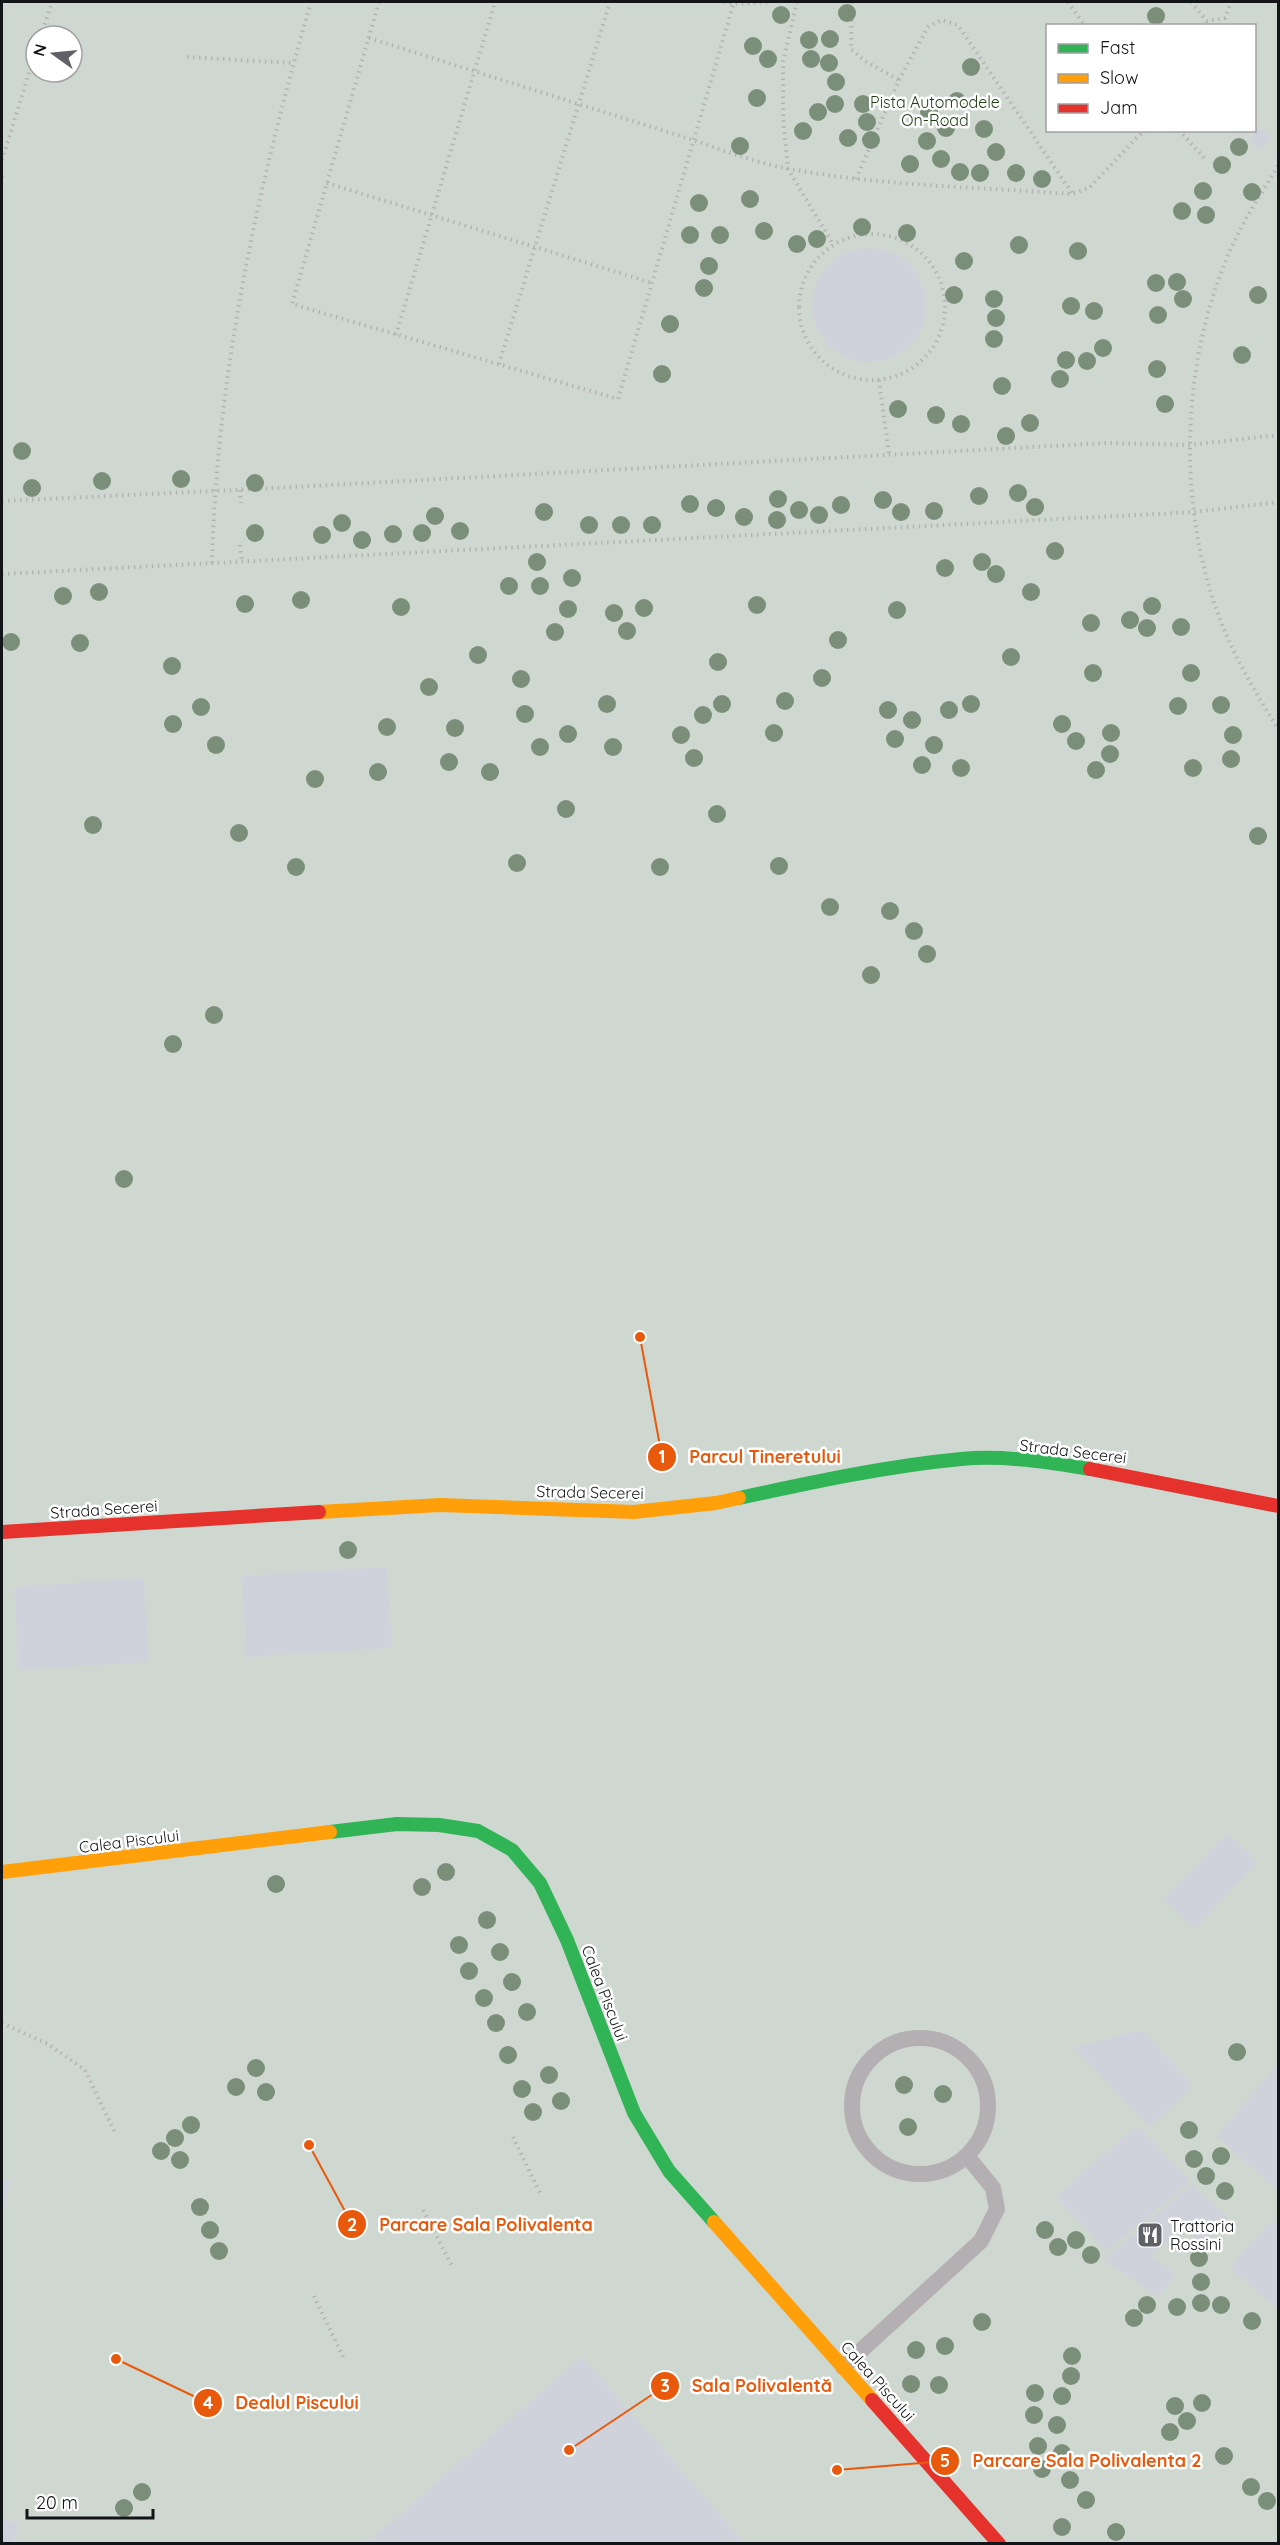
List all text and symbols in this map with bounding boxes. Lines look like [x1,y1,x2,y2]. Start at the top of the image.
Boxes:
north arrow [24,24,84,84]
legend [1046,24,1256,132]
text: Fast [1100,36,1135,59]
text: N [28,42,51,58]
text: Slow [1100,66,1138,89]
park label: Pista Automodele On-Road [870,92,1000,130]
text: Jam [1100,96,1138,119]
street label: Strada Secerei [1018,1435,1128,1467]
callout: Parcul Tineretului [647,1439,853,1475]
text: 1 [658,1445,666,1468]
text: Parcul Tineretului [689,1445,841,1468]
street label: Strada Secerei [536,1481,644,1503]
street label: Strada Secerei [50,1495,158,1523]
street label: Calea Piscului [78,1825,180,1857]
street label: Calea Piscului [578,1942,632,2044]
callout: Parcare Sala Polivalenta [337,2206,604,2242]
text: 2 [347,2213,357,2236]
text: Parcare Sala Polivalenta [379,2213,593,2236]
place label: Trattoria Rossini [1170,2216,1234,2254]
restaurant icon: Trattoria Rossini [1135,2220,1165,2250]
street label: Calea Piscului [837,2337,919,2425]
callout: Sala Polivalentă [650,2368,844,2404]
text: 3 [660,2374,670,2397]
text: Sala Polivalentă [692,2374,832,2397]
callout: Dealul Piscului [193,2385,370,2421]
text: 4 [203,2391,214,2414]
text: Dealul Piscului [235,2391,359,2414]
callout: Parcare Sala Polivalenta 2 [930,2443,1213,2479]
text: 5 [940,2449,950,2472]
text: Parcare Sala Polivalenta 2 [973,2449,1201,2472]
scale bar [27,2482,153,2520]
text: 20 m [36,2491,78,2514]

